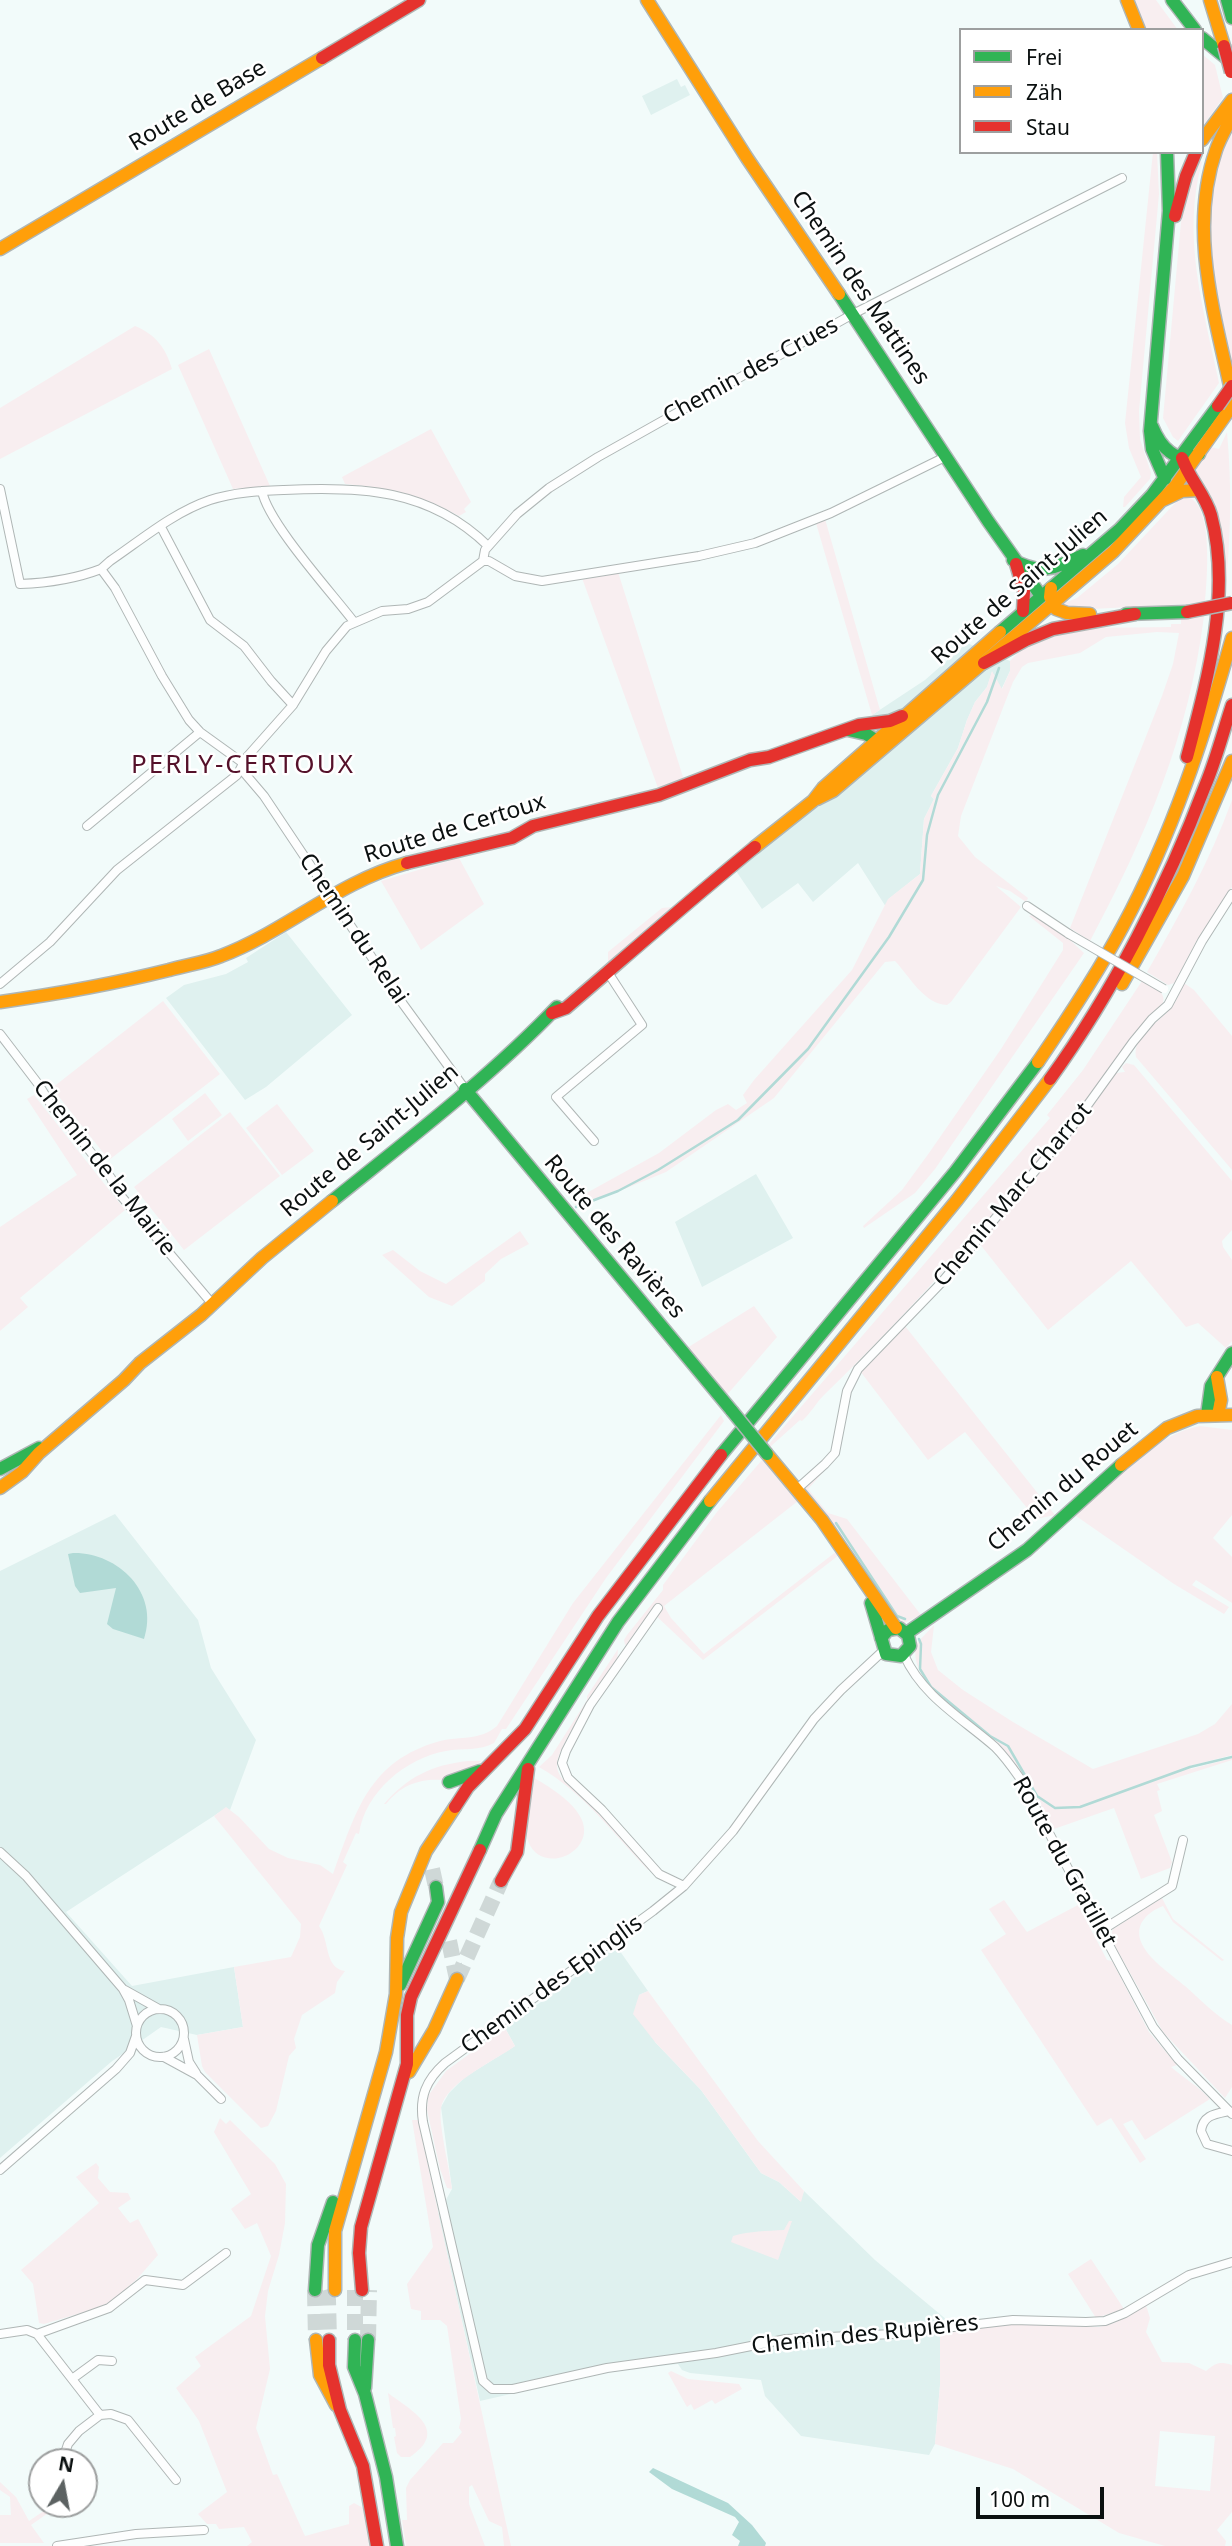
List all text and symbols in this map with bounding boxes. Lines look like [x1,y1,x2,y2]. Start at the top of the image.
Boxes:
legend [959,28,1204,154]
text: Frei [1026,43,1062,71]
street label: Route de Base [125,54,271,158]
text: Zäh [1026,78,1063,106]
text: Stau [1026,113,1070,141]
street label: Chemin des Mattines [785,186,935,390]
street label: Chemin des Crues [659,311,843,431]
street label: Route de Saint-Julien [927,503,1113,671]
district label: PERLY-CERTOUX [133,750,353,782]
street label: Route de Certoux [361,788,549,870]
street label: Chemin du Relai [292,848,414,1010]
street label: Route de Saint-Julien [275,1059,465,1223]
street label: Chemin de la Mairie [27,1075,181,1261]
street label: Chemin Marc Charrot [928,1097,1098,1293]
street label: Route des Ravières [538,1150,690,1324]
street label: Chemin du Rouet [982,1416,1144,1558]
street label: Route du Gratillet [1006,1772,1122,1952]
street label: Chemin des Epinglis [456,1910,648,2060]
street label: Chemin des Rupières [750,2309,980,2361]
north arrow [28,2448,98,2518]
text: N [56,2450,76,2478]
scale bar [980,2472,1108,2516]
text: 100 m [989,2485,1050,2513]

